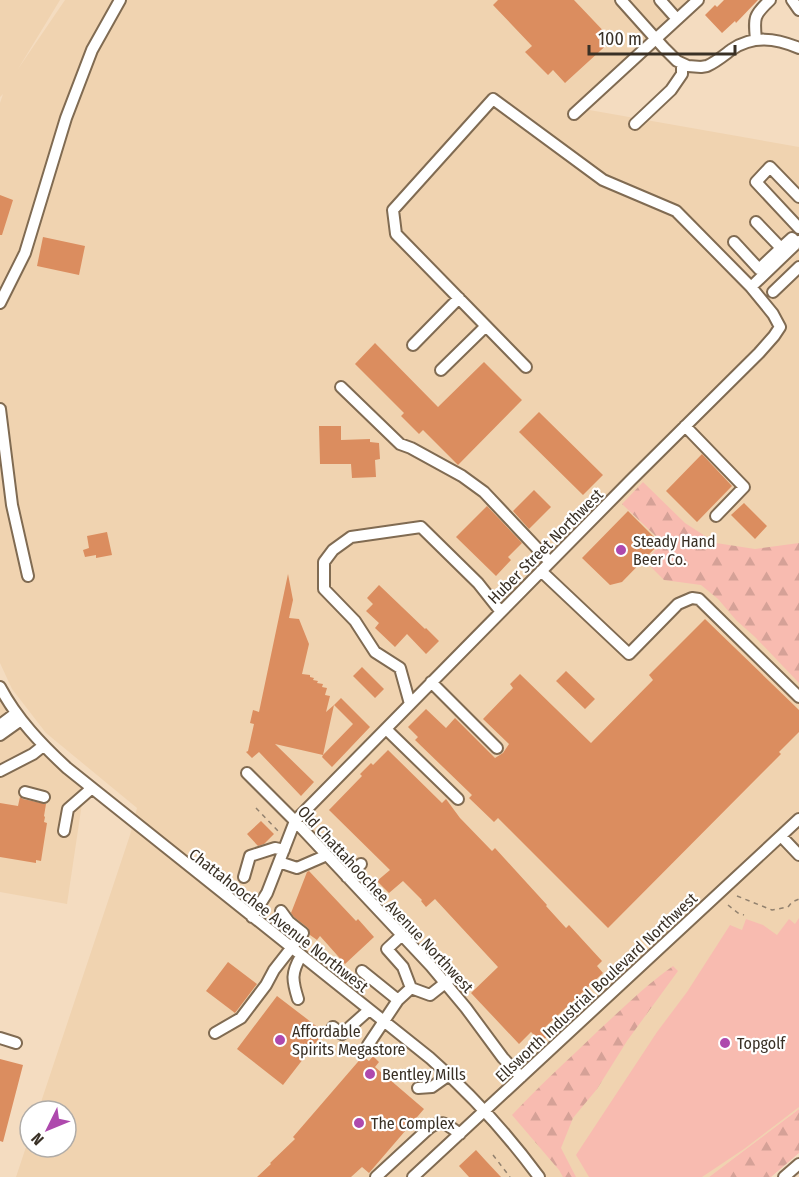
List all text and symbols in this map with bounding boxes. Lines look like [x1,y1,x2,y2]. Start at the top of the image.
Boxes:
scale bar [589,18,734,56]
text: 100 m [598,28,642,50]
street label: Huber Street Northwest [484,484,607,608]
place label: Steady Hand Beer Co. [633,532,716,569]
marker: Steady Hand Beer Co. [614,543,628,557]
street label: Old Chattahoochee Avenue Northwest [294,802,478,997]
street label: Chattahoochee Avenue Northwest [185,845,373,997]
street label: Ellsworth Industrial Boulevard Northwest [492,888,702,1086]
place label: Affordable Spirits Megastore [292,1022,406,1059]
marker: Affordable Spirits Megastore [273,1033,287,1047]
place label: Topgolf [737,1034,786,1053]
marker: Topgolf [718,1036,732,1050]
place label: Bentley Mills [382,1065,466,1084]
marker: Bentley Mills [363,1067,377,1081]
north arrow [18,1099,78,1159]
place label: The Complex [371,1114,454,1133]
marker: The Complex [352,1116,366,1130]
text: N [27,1129,48,1149]

